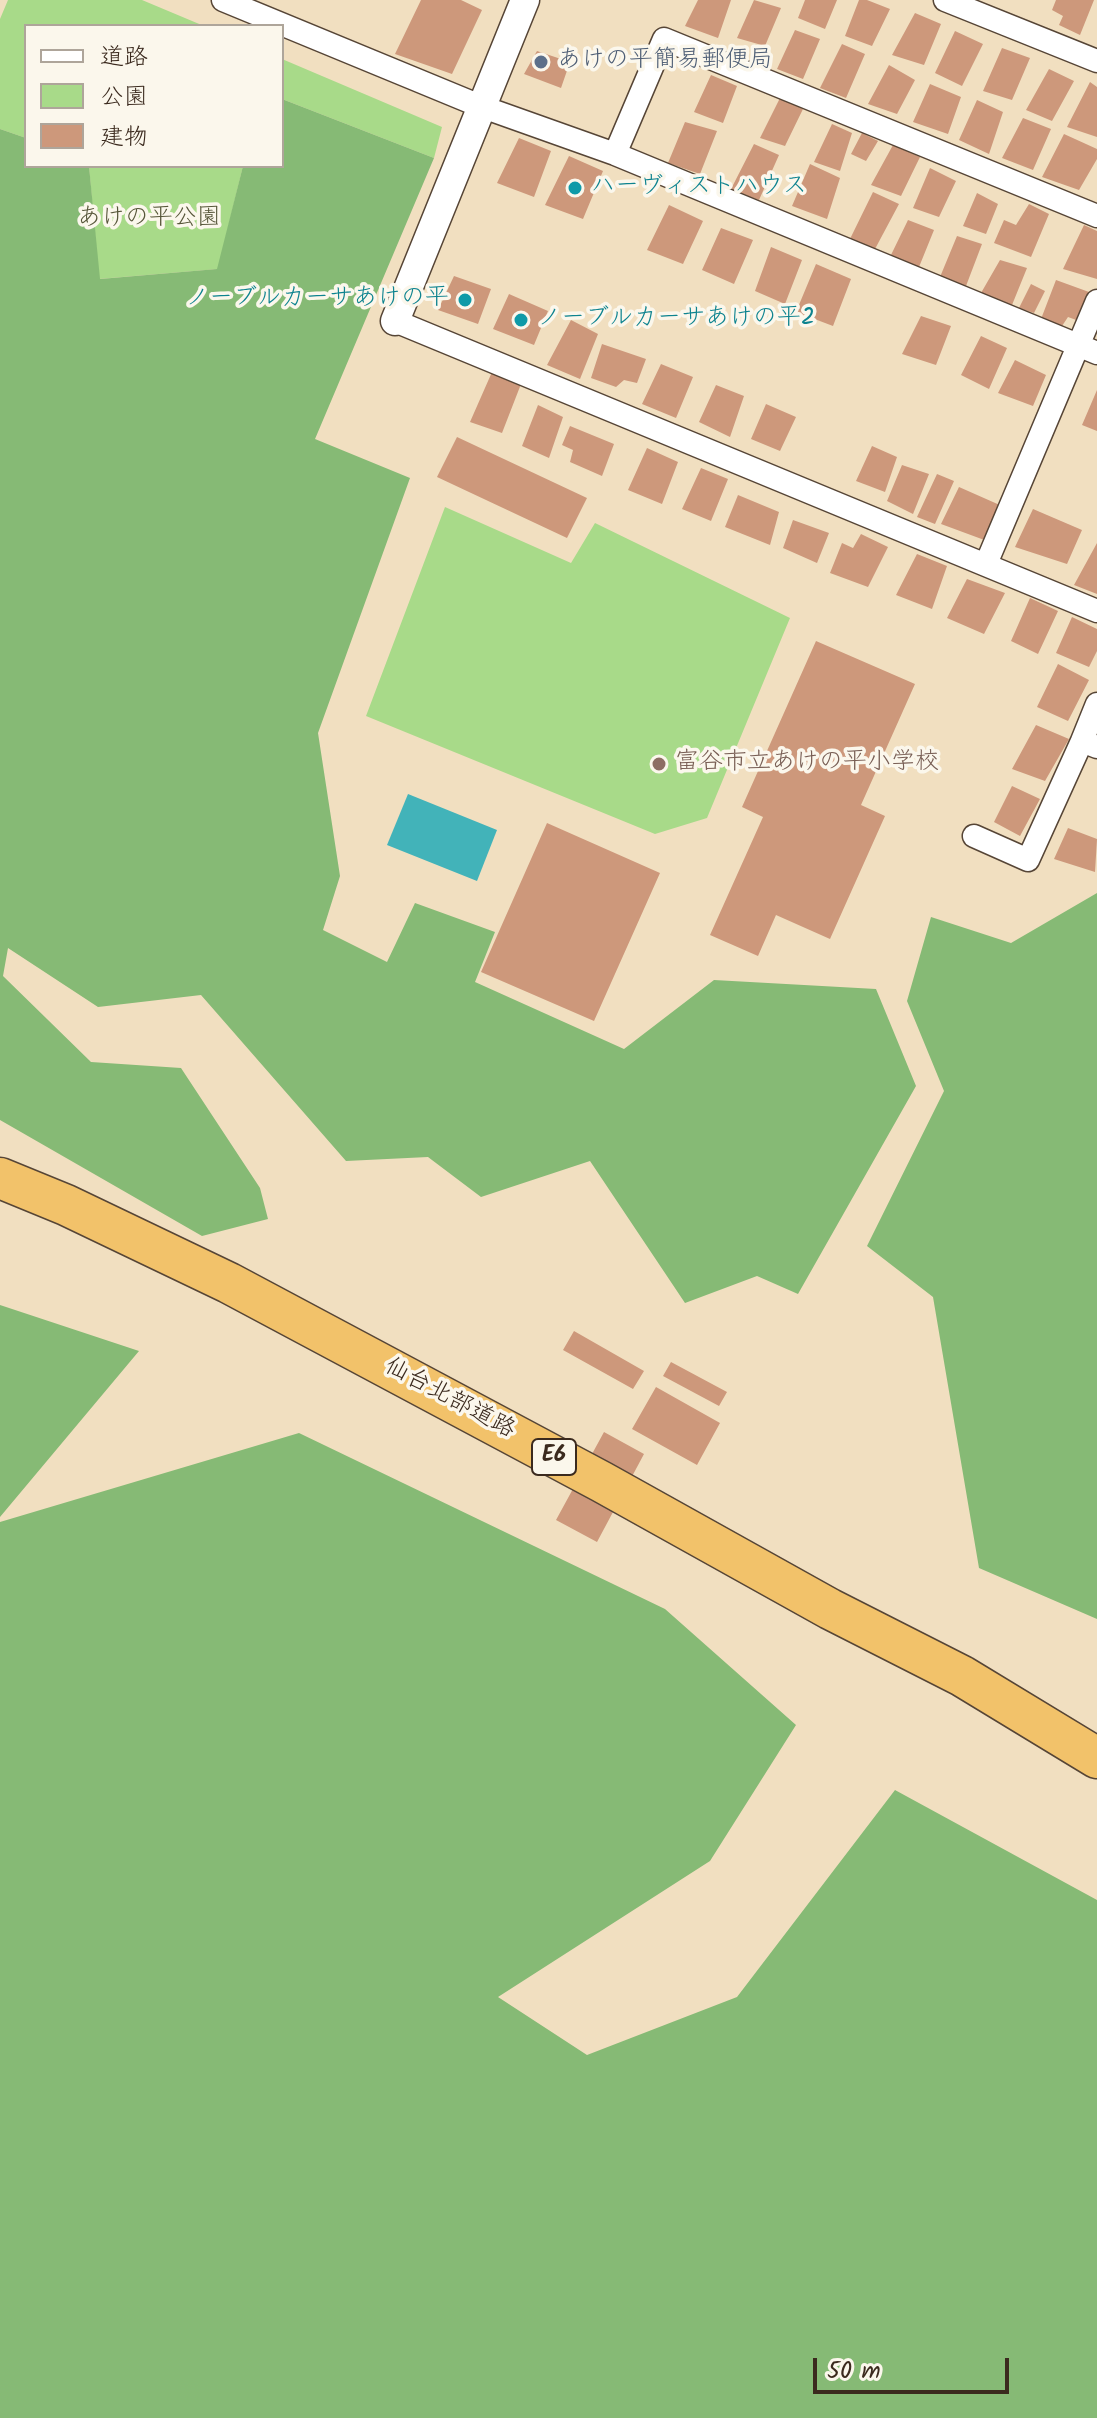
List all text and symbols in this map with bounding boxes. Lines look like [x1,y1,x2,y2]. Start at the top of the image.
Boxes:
legend [24,24,284,168]
text: 道路 [100,38,148,77]
place label: あけの平簡易郵便局 [557,48,773,76]
marker: あけの平簡易郵便局 [532,53,550,71]
text: 公園 [100,78,148,117]
text: 建物 [100,118,148,157]
place label: ハーヴィストハウス [591,174,807,202]
marker: ハーヴィストハウス [566,179,584,197]
park label: あけの平公園 [77,206,221,234]
place label: ノーブルカーサあけの平 [185,286,449,314]
marker: ノーブルカーサあけの平 [456,291,474,309]
place label: ノーブルカーサあけの平2 [537,306,815,334]
marker: ノーブルカーサあけの平2 [512,311,530,329]
place label: 富谷市立あけの平小学校 [675,750,939,778]
marker: 富谷市立あけの平小学校 [650,755,668,773]
street label: 仙台北部道路 [379,1353,519,1447]
road number: E6 [532,1439,576,1475]
scale bar [817,2342,1013,2392]
text: 50 m [827,2352,881,2391]

